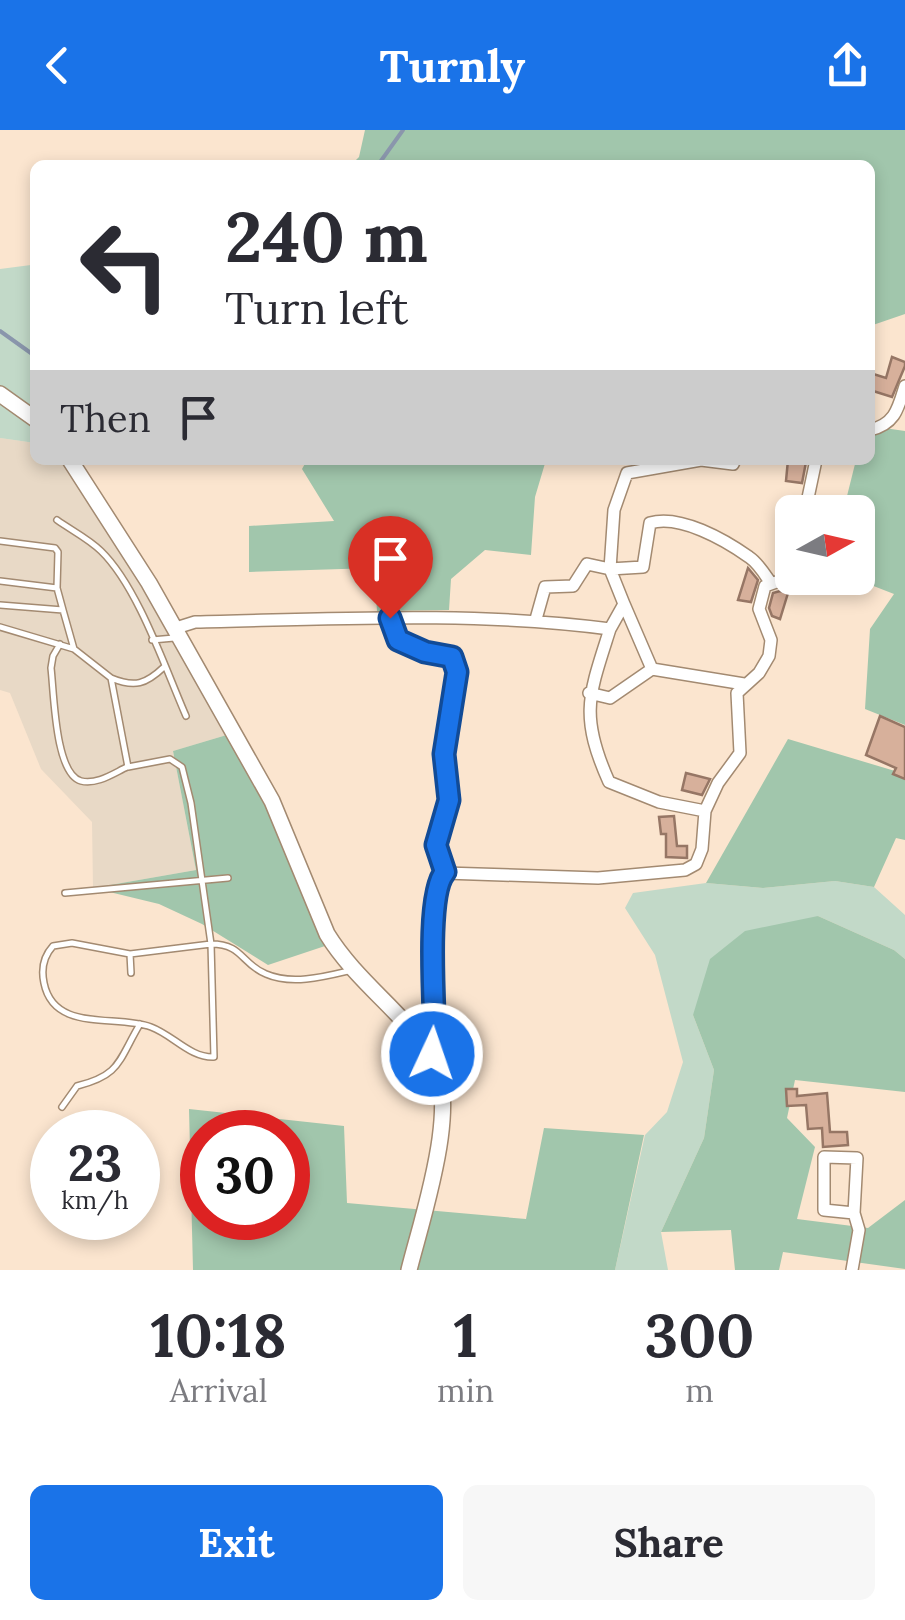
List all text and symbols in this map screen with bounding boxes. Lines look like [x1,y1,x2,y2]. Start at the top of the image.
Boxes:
text: Turnly [380,37,525,94]
icon: back [30,38,85,93]
icon: share [820,38,875,93]
text: 240 m [225,192,428,281]
icon: left [60,200,190,330]
text: Turn left [225,279,408,336]
icon: arrive [171,390,226,445]
text: Then [60,394,151,442]
north arrow [775,495,875,595]
map controls [775,495,875,595]
pin [348,516,433,619]
icon: arrive [363,531,418,586]
position arrow [380,1002,484,1106]
speed limit sign: 30 [180,1110,310,1240]
text: 23 [68,1131,122,1195]
text: km/h [61,1184,129,1216]
text: 10:18 [150,1297,287,1373]
text: 1 [453,1297,478,1373]
text: 300 [645,1297,755,1373]
text: Arrival [170,1370,267,1411]
text: min [437,1370,494,1411]
text: m [685,1370,714,1411]
button: Exit [30,1485,443,1600]
button: Share [463,1485,875,1600]

